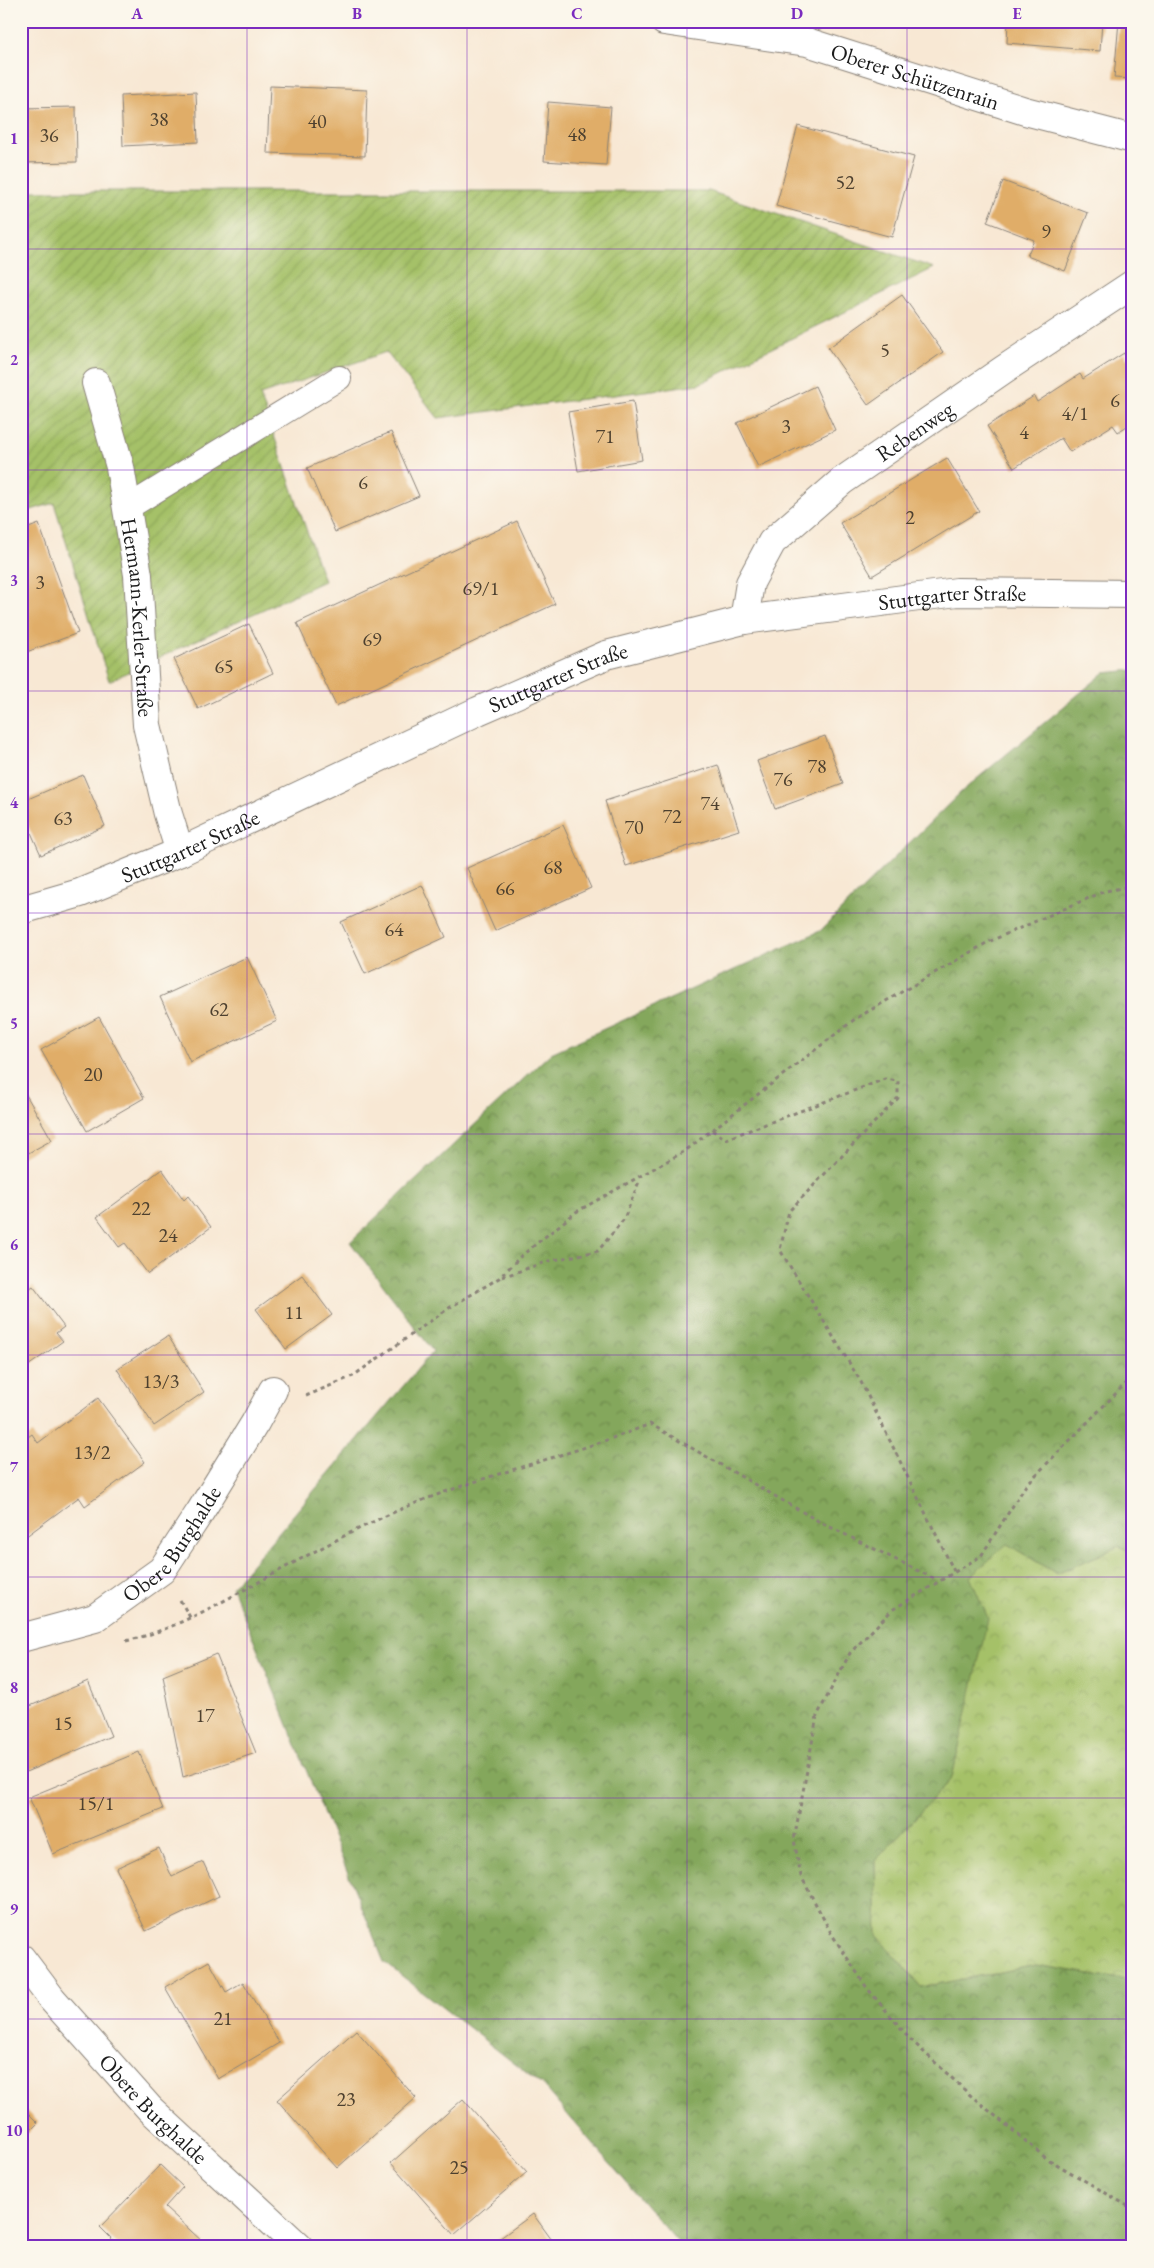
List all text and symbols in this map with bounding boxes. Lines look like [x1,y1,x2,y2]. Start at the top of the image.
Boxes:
text: A [130,3,143,24]
text: B [352,3,362,24]
text: C [571,3,583,24]
text: D [791,3,803,24]
text: E [1012,3,1022,24]
street label: Oberer Schützenrain [827,36,1003,117]
house number: 38 [149,106,169,132]
house number: 40 [307,108,327,134]
house number: 48 [567,121,587,147]
house number: 36 [39,122,59,148]
text: 1 [10,128,18,149]
house number: 52 [835,169,855,195]
house number: 9 [1041,218,1051,244]
house number: 5 [880,337,890,363]
text: 2 [10,349,19,370]
house number: 6 [1110,387,1120,413]
street label: Rebenweg [870,394,960,468]
house number: 4/1 [1061,400,1089,426]
house number: 3 [781,413,791,439]
house number: 4 [1019,419,1029,445]
house number: 71 [595,423,615,449]
house number: 6 [358,469,368,495]
house number: 2 [905,504,915,530]
street label: Hermann-Kerler-Straße [114,516,161,718]
house number: 3 [35,569,45,595]
text: 3 [10,570,18,591]
house number: 69/1 [463,575,499,601]
street label: Stuttgarter Straße [876,578,1027,617]
house number: 69 [362,626,382,652]
street label: Stuttgarter Straße [484,636,631,720]
house number: 65 [214,653,234,679]
house number: 78 [807,753,827,779]
house number: 76 [773,766,793,792]
house number: 74 [700,790,720,816]
text: 4 [10,792,19,813]
street label: Stuttgarter Straße [117,802,264,890]
house number: 72 [662,803,682,829]
house number: 63 [53,805,73,831]
house number: 70 [624,814,644,840]
house number: 68 [543,854,563,880]
house number: 66 [495,875,515,901]
house number: 64 [384,916,404,942]
house number: 62 [209,996,229,1022]
text: 5 [10,1013,18,1034]
house number: 20 [83,1061,103,1087]
house number: 22 [131,1195,151,1221]
house number: 24 [158,1222,178,1248]
text: 6 [10,1234,19,1255]
house number: 11 [284,1299,304,1325]
house number: 13/3 [143,1368,179,1394]
house number: 13/2 [74,1439,111,1465]
text: 7 [10,1456,19,1477]
street label: Obere Burghalde [117,1480,228,1609]
text: 8 [10,1677,18,1698]
house number: 17 [195,1702,215,1728]
house number: 15 [53,1710,73,1736]
house number: 15/1 [78,1790,114,1816]
text: 9 [10,1898,19,1919]
house number: 21 [213,2005,233,2031]
street label: Obere Burghalde [93,2048,214,2171]
house number: 23 [336,2086,356,2112]
text: 10 [6,2120,23,2141]
house number: 25 [449,2154,469,2180]

